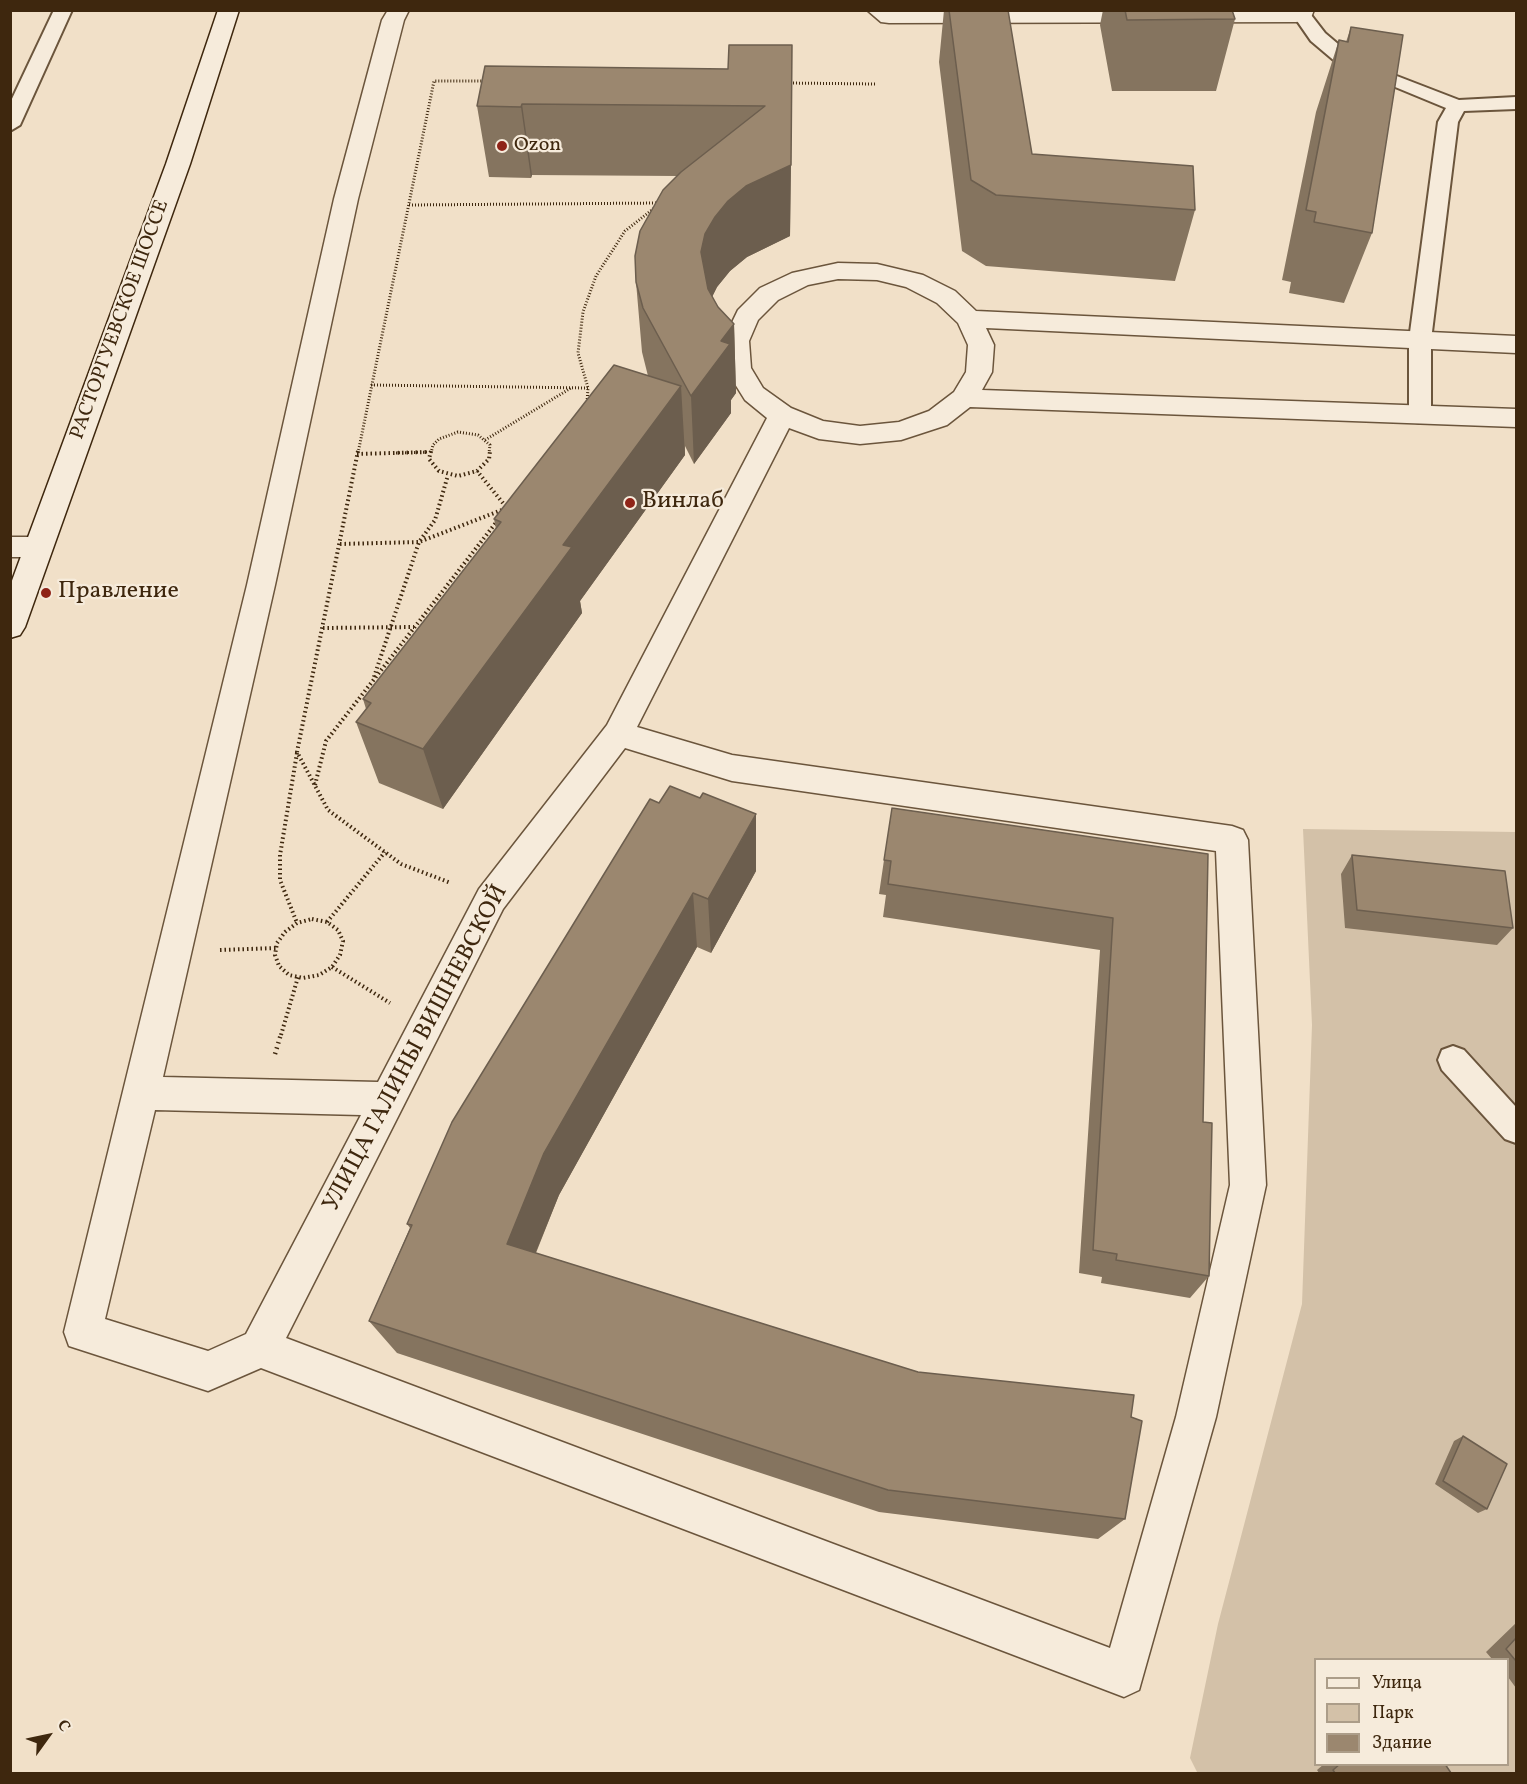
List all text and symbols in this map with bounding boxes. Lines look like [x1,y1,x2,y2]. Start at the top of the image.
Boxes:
place label: Ozon [514,134,561,158]
marker: Ozon [495,139,509,153]
street label: РАСТОРГУЕВСКОЕ ШОССЕ [66,197,176,443]
place label: Винлаб [642,489,724,517]
marker: Винлаб [623,496,637,510]
place label: Правление [58,579,179,607]
marker: Правление [39,586,53,600]
street label: УЛИЦА ГАЛИНЫ ВИШНЕВСКОЙ [318,881,516,1217]
legend [1314,1658,1509,1766]
text: Улица [1372,1671,1422,1696]
text: Парк [1372,1701,1414,1726]
north arrow [18,1706,78,1766]
text: С [51,1716,75,1736]
text: Здание [1372,1731,1432,1756]

